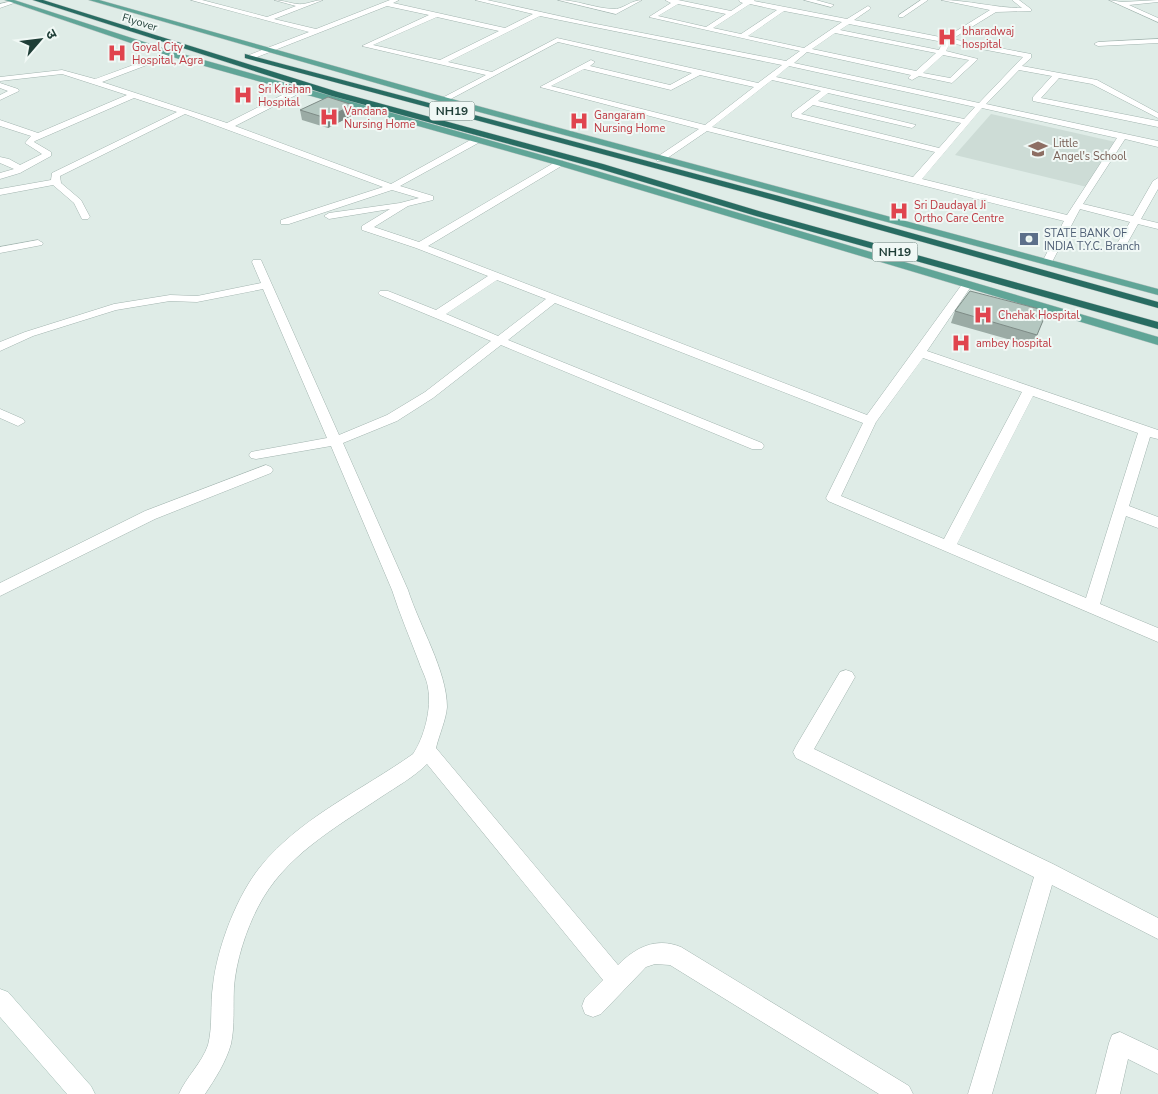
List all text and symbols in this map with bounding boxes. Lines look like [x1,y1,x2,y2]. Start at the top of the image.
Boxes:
street label: Flyover [120,10,159,35]
north arrow [15,15,65,65]
place label: bharadwaj hospital [962,24,1014,52]
text: उ [41,26,62,43]
hospital icon: bharadwaj hospital [936,26,958,48]
place label: Goyal City Hospital, Agra [132,40,203,68]
hospital icon: Goyal City Hospital, Agra [106,42,128,64]
place label: Sri Krishan Hospital [258,82,311,110]
hospital icon: Sri Krishan Hospital [232,84,254,106]
road number: NH19 [430,102,474,120]
place label: Vandana Nursing Home [343,104,415,132]
hospital icon: Vandana Nursing Home [318,106,340,128]
place label: Gangaram Nursing Home [594,108,665,136]
hospital icon: Gangaram Nursing Home [568,110,590,132]
place label: Little Angel's School [1053,136,1127,164]
school or university icon: Little Angel's School [1027,138,1049,160]
place label: Sri Daudayal Ji Ortho Care Centre [914,198,1004,226]
hospital icon: Sri Daudayal Ji Ortho Care Centre [888,200,910,222]
place label: STATE BANK OF INDIA T.Y.C. Branch [1044,226,1140,254]
bank icon: STATE BANK OF INDIA T.Y.C. Branch [1018,228,1040,250]
road number: NH19 [872,242,918,262]
hospital icon: Chehak Hospital [972,304,994,326]
place label: Chehak Hospital [998,308,1080,323]
hospital icon: ambey hospital [950,332,972,354]
place label: ambey hospital [976,336,1052,351]

